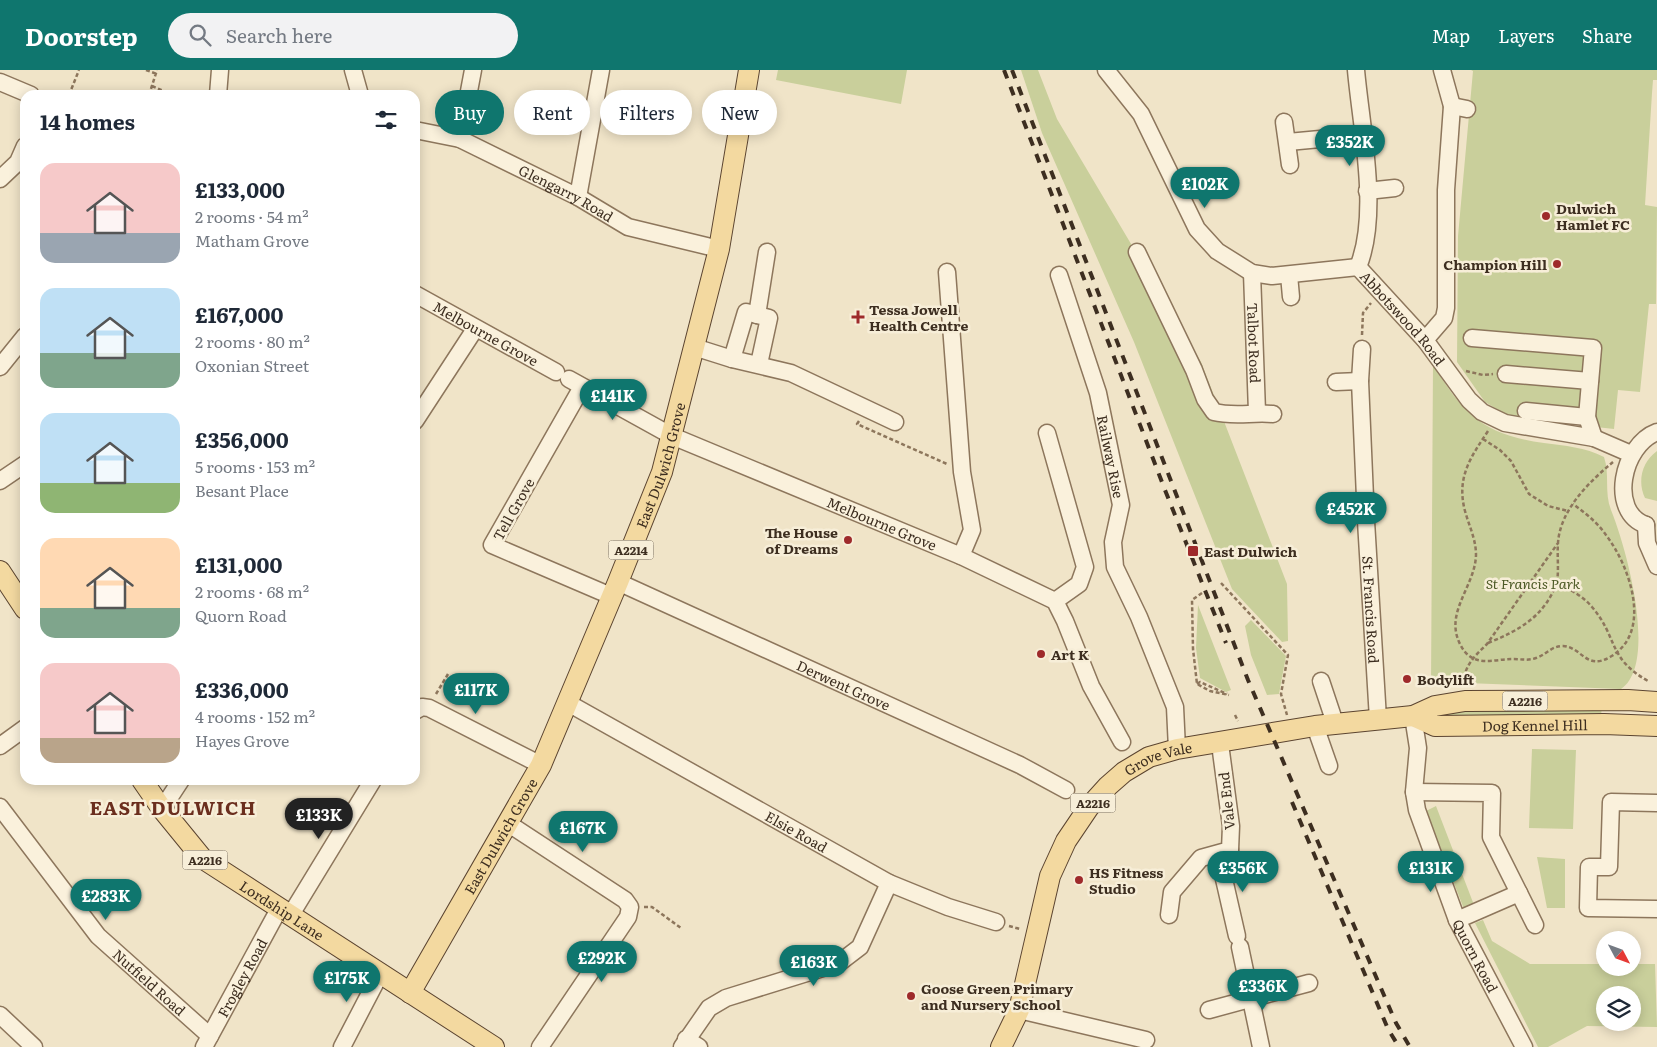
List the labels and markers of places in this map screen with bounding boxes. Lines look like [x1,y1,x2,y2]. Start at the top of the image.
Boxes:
pin: £352K [1315,124,1385,167]
pin: £102K [1170,166,1240,209]
place label: Dulwich Hamlet FC [1556,198,1630,234]
marker: Dulwich Hamlet FC [1540,210,1552,222]
place label: Champion Hill [1443,254,1547,274]
marker: Champion Hill [1551,258,1563,270]
place label: Tessa Jowell Health Centre [869,299,968,335]
marker: Tessa Jowell Health Centre [851,310,865,324]
pin: £141K [578,378,648,421]
pin: £452K [1316,492,1386,534]
place label: The House of Dreams [765,522,838,558]
marker: The House of Dreams [842,534,854,546]
place label: East Dulwich [1204,541,1298,561]
marker: East Dulwich [1186,544,1200,558]
place label: Art K [1051,644,1089,664]
marker: Art K [1035,648,1047,660]
place label: Bodylift [1417,669,1475,689]
pin: £117K [441,672,511,715]
marker: Bodylift [1401,673,1413,685]
pin: £133K [284,798,354,840]
pin: £167K [548,810,618,853]
pin: £356K [1208,850,1278,893]
pin: £131K [1396,850,1466,893]
place label: HS Fitness Studio [1089,862,1163,898]
marker: HS Fitness Studio [1073,874,1085,886]
pin: £283K [71,878,141,921]
pin: £292K [567,940,637,983]
pin: £163K [779,944,849,987]
pin: £175K [312,960,382,1003]
pin: £336K [1228,968,1298,1011]
place label: Goose Green Primary and Nursery School [921,978,1074,1014]
marker: Goose Green Primary and Nursery School [905,990,917,1002]

